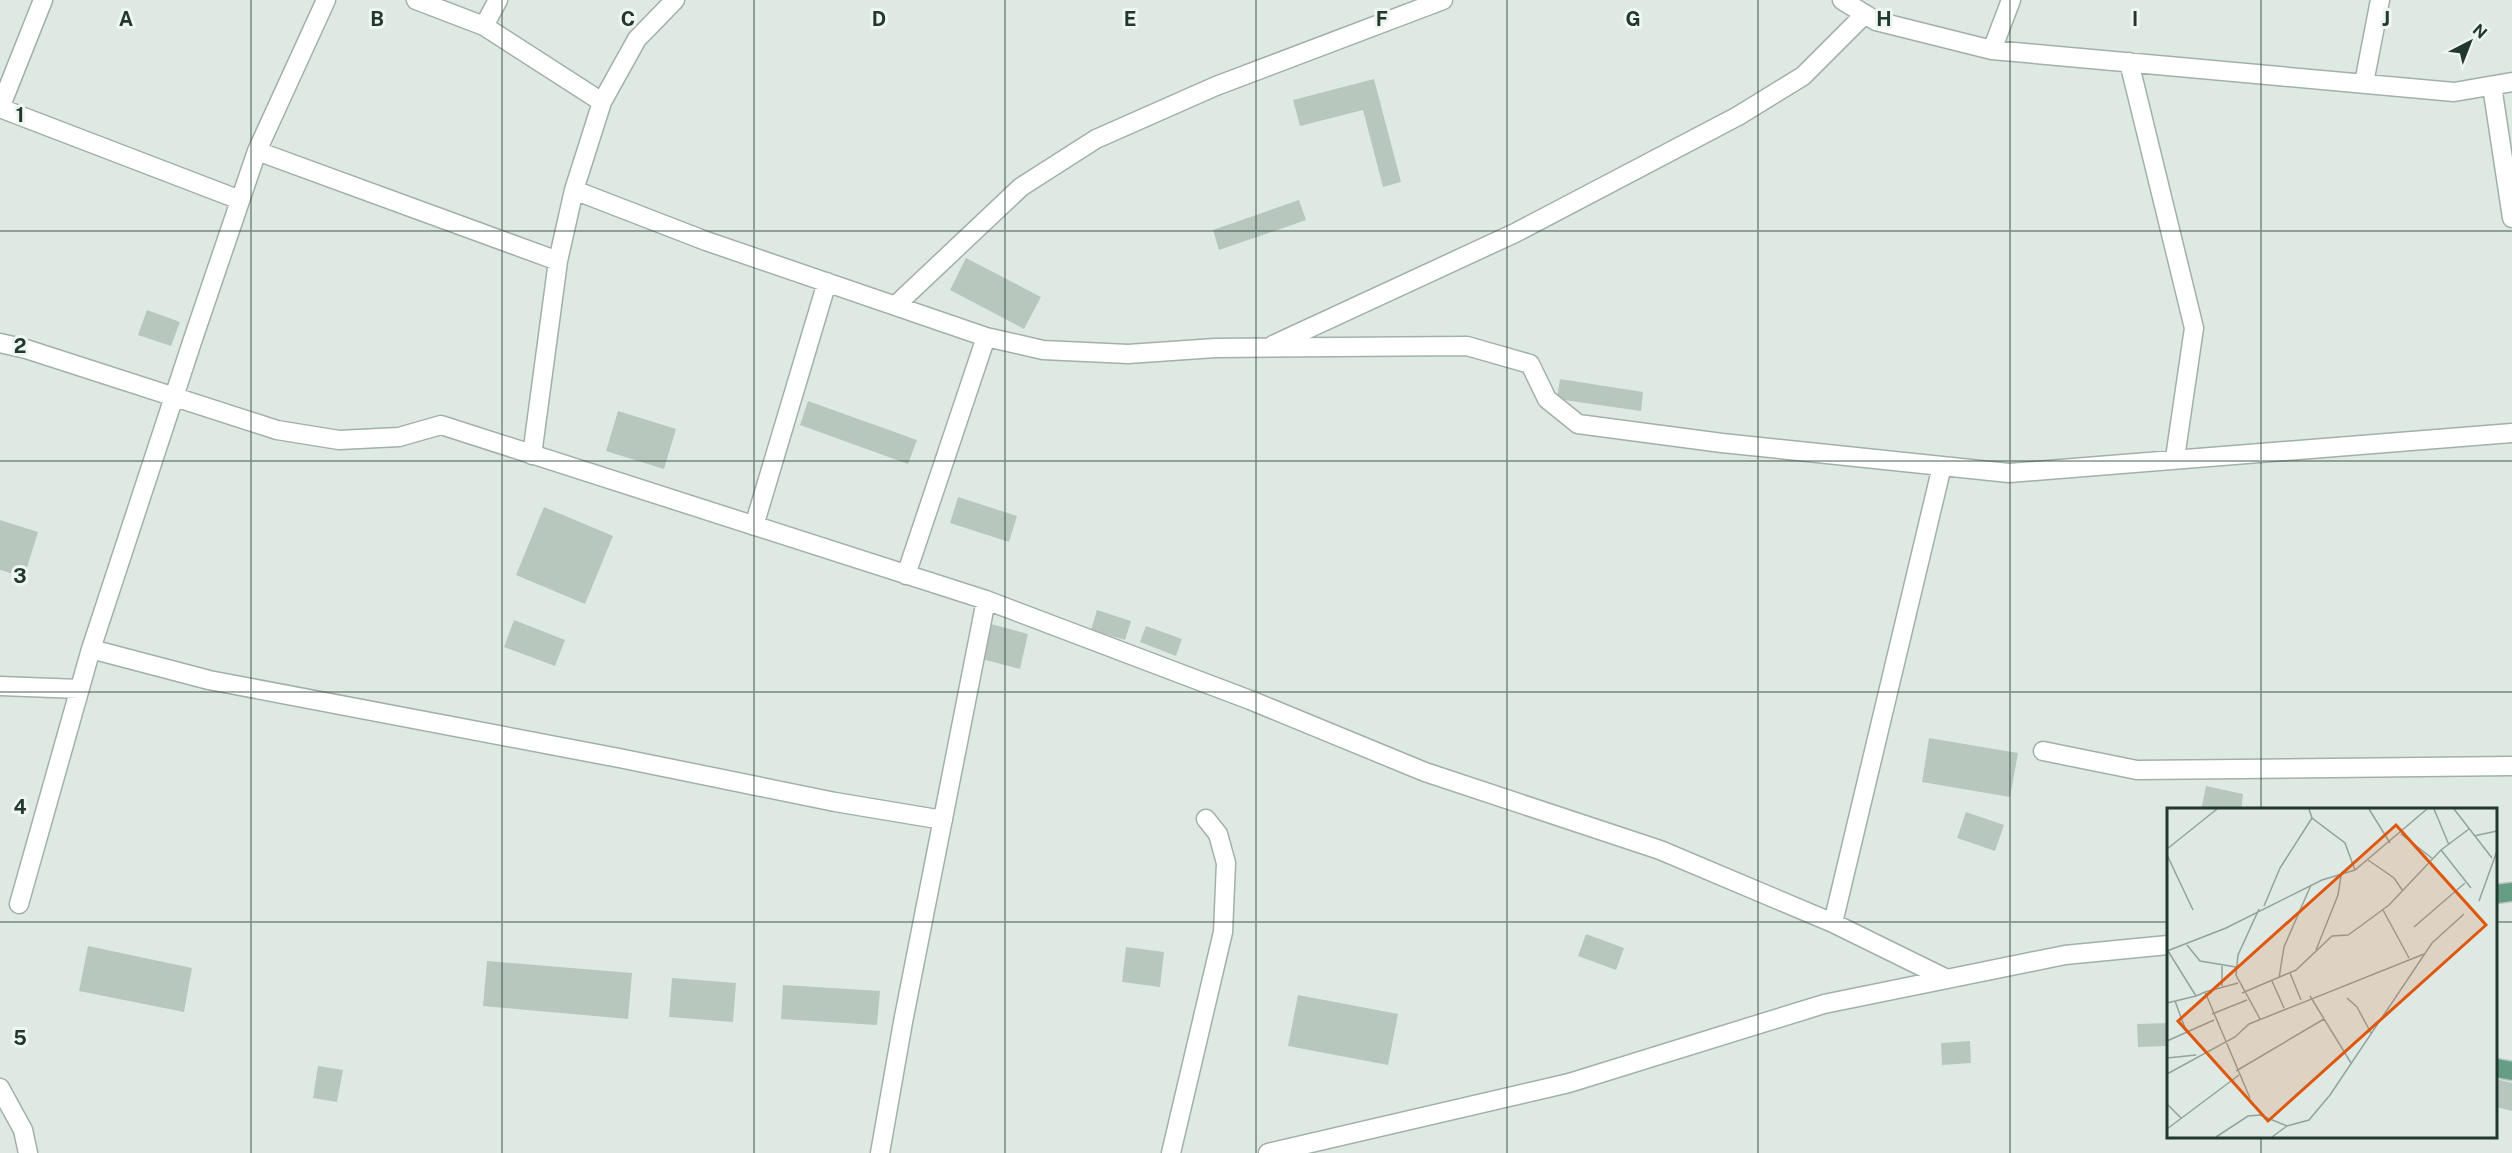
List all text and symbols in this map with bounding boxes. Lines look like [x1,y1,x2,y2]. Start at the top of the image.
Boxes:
text: A [119,7,133,31]
text: B [370,7,384,31]
text: C [621,7,635,31]
text: D [872,7,886,31]
text: E [1124,7,1136,31]
text: F [1376,7,1388,31]
text: G [1625,7,1641,31]
text: H [1876,7,1892,31]
text: I [2132,7,2138,31]
text: J [2382,7,2390,31]
north arrow [2440,12,2500,72]
text: N [2469,20,2491,42]
text: 1 [16,103,24,127]
text: 2 [14,334,26,358]
text: 3 [13,564,27,588]
text: 4 [13,795,27,819]
inset map [2167,808,2497,1138]
text: 5 [13,1026,27,1050]

